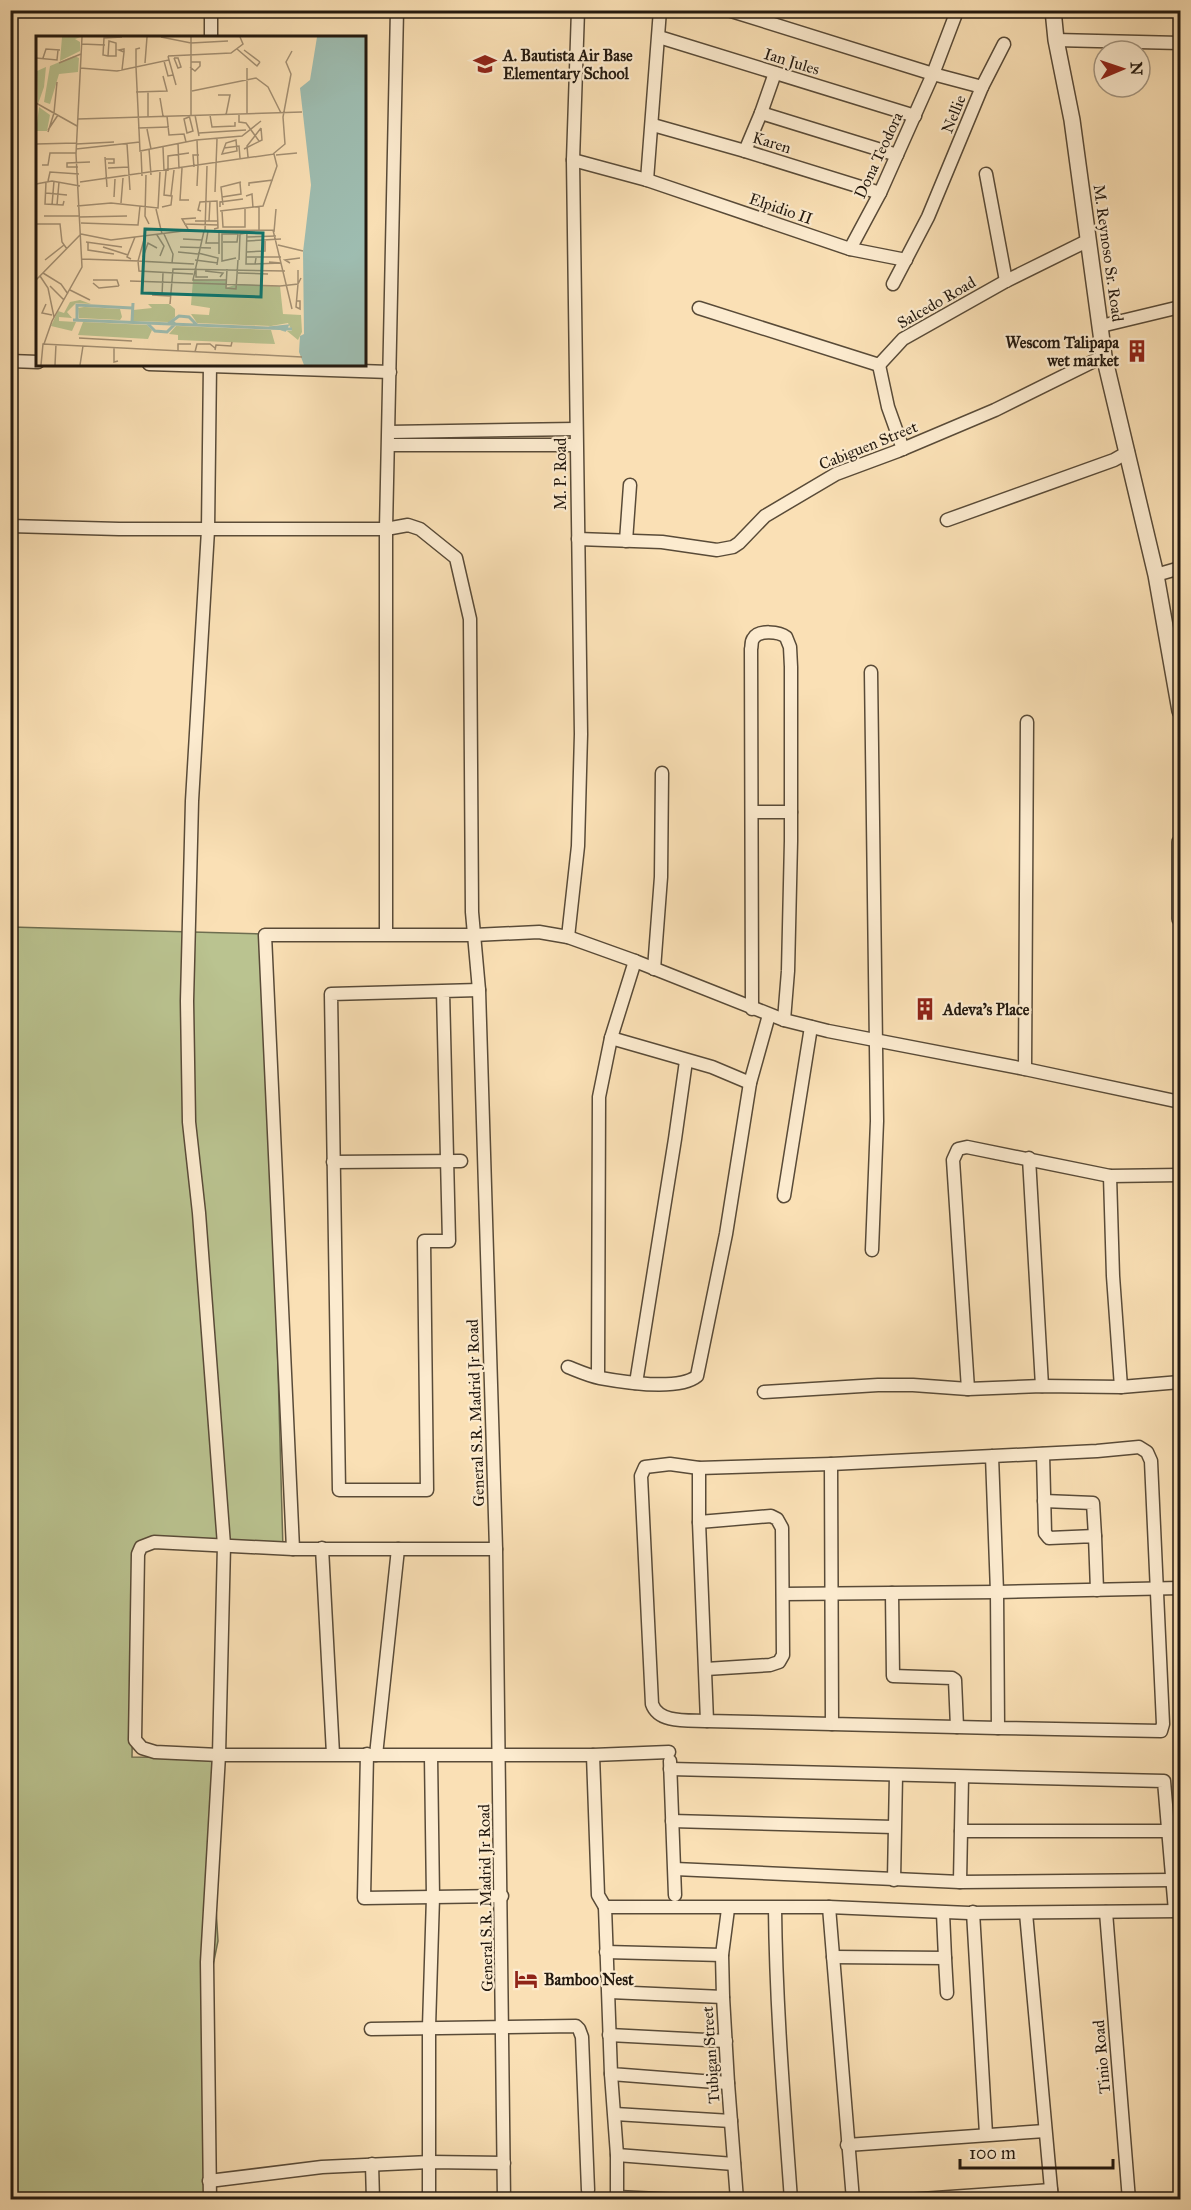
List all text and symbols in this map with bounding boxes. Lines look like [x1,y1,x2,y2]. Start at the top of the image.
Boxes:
inset map [36,36,366,366]
north arrow [1092,39,1152,99]
street label: Ian Jules [762,44,822,80]
place label: A. Bautista Air Base Elementary School [502,46,633,84]
school or university icon: A. Bautista Air Base Elementary School [472,51,498,77]
text: N [1127,61,1146,76]
street label: Nellie [937,92,970,136]
street label: Dona Teodora [850,109,907,201]
street label: Karen [750,128,794,157]
street label: M. Reynoso Sr. Road [1089,183,1128,323]
street label: Elpidio II [747,189,815,228]
street label: Salcedo Road [894,272,979,333]
place label: Wescom Talipapa wet market [1005,333,1120,370]
building icon: Wescom Talipapa wet market [1124,338,1150,364]
street label: Cabiguen Street [816,417,921,475]
street label: M. P. Road [551,438,570,510]
building icon: Adeva's Place [912,996,938,1022]
place label: Adeva's Place [942,1000,1030,1019]
street label: General S.R. Madrid Jr Road [463,1319,489,1507]
street label: General S.R. Madrid Jr Road [474,1804,498,1992]
hotel icon: Bamboo Nest [513,1966,539,1992]
place label: Bamboo Nest [544,1970,634,1989]
street label: Tubigan Street [698,2005,724,2104]
street label: Tinio Road [1089,2019,1114,2095]
scale bar [960,2132,1113,2170]
text: 100 m [969,2142,1016,2164]

